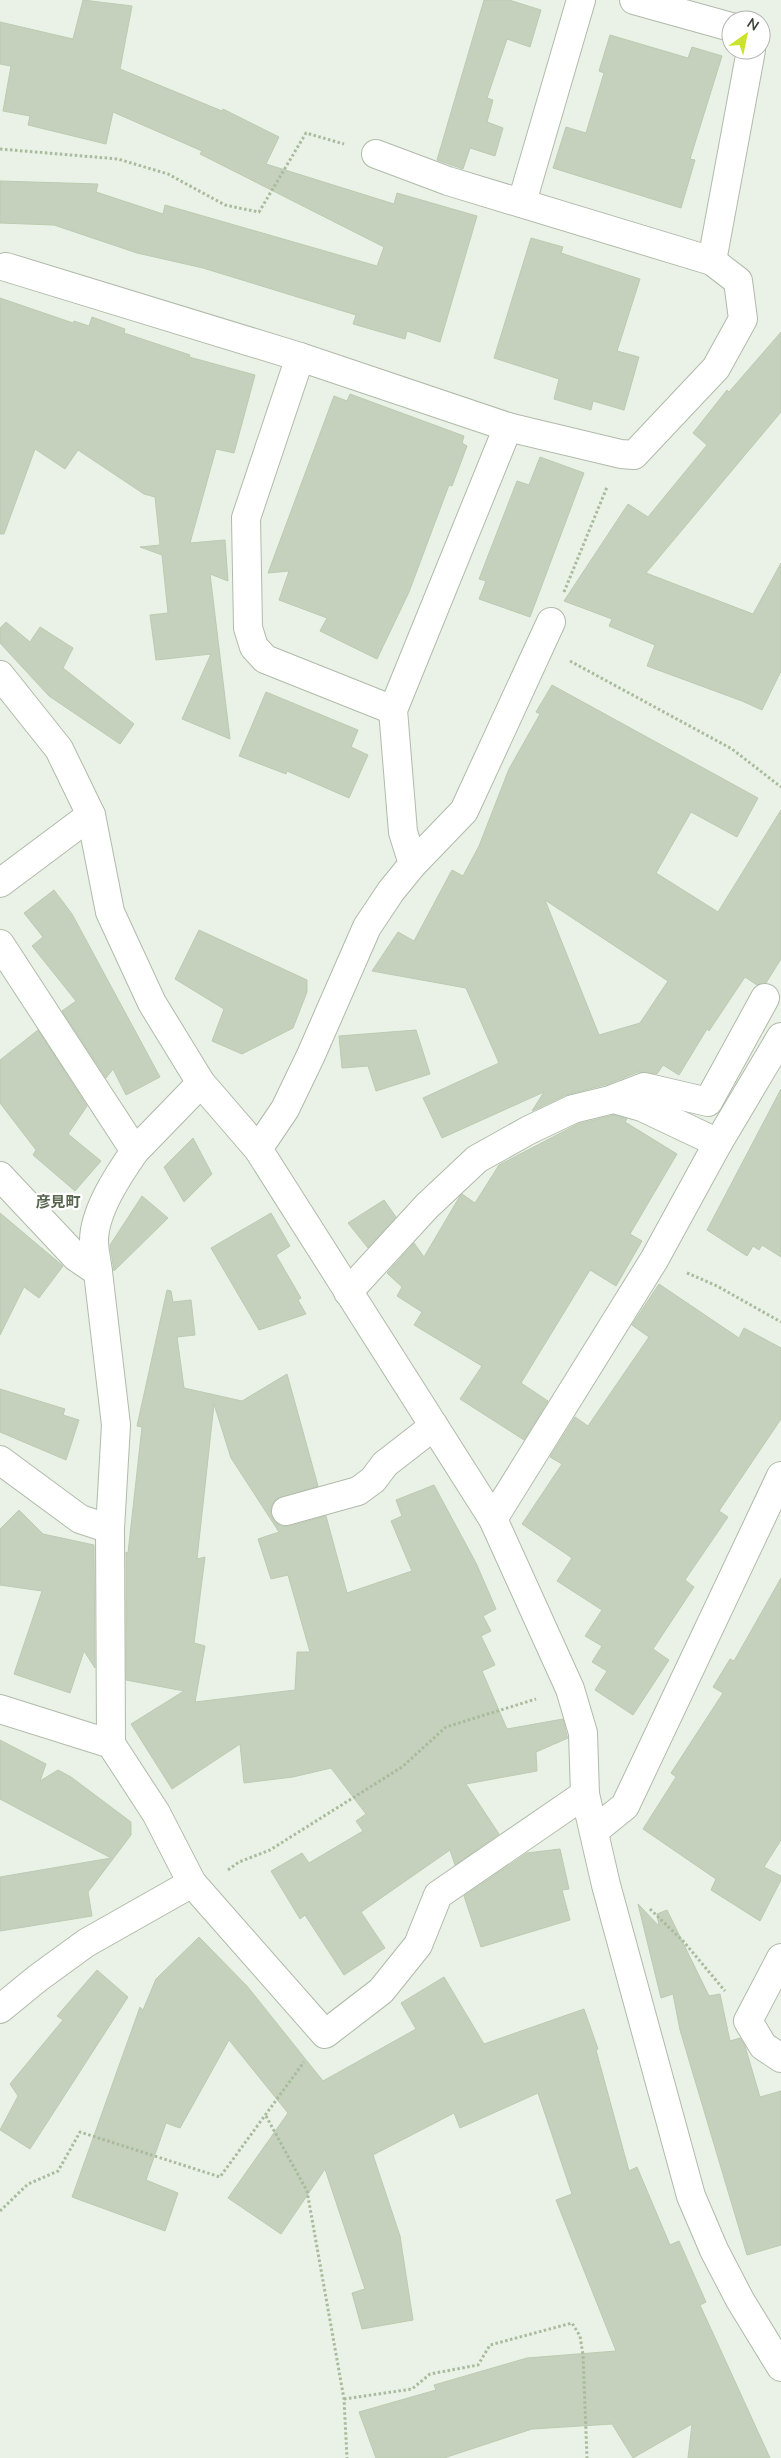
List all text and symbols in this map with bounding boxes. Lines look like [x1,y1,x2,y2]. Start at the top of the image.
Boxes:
north arrow [721,10,771,60]
text: N [744,14,762,35]
district label: 彦見町 [35,1192,81,1211]

